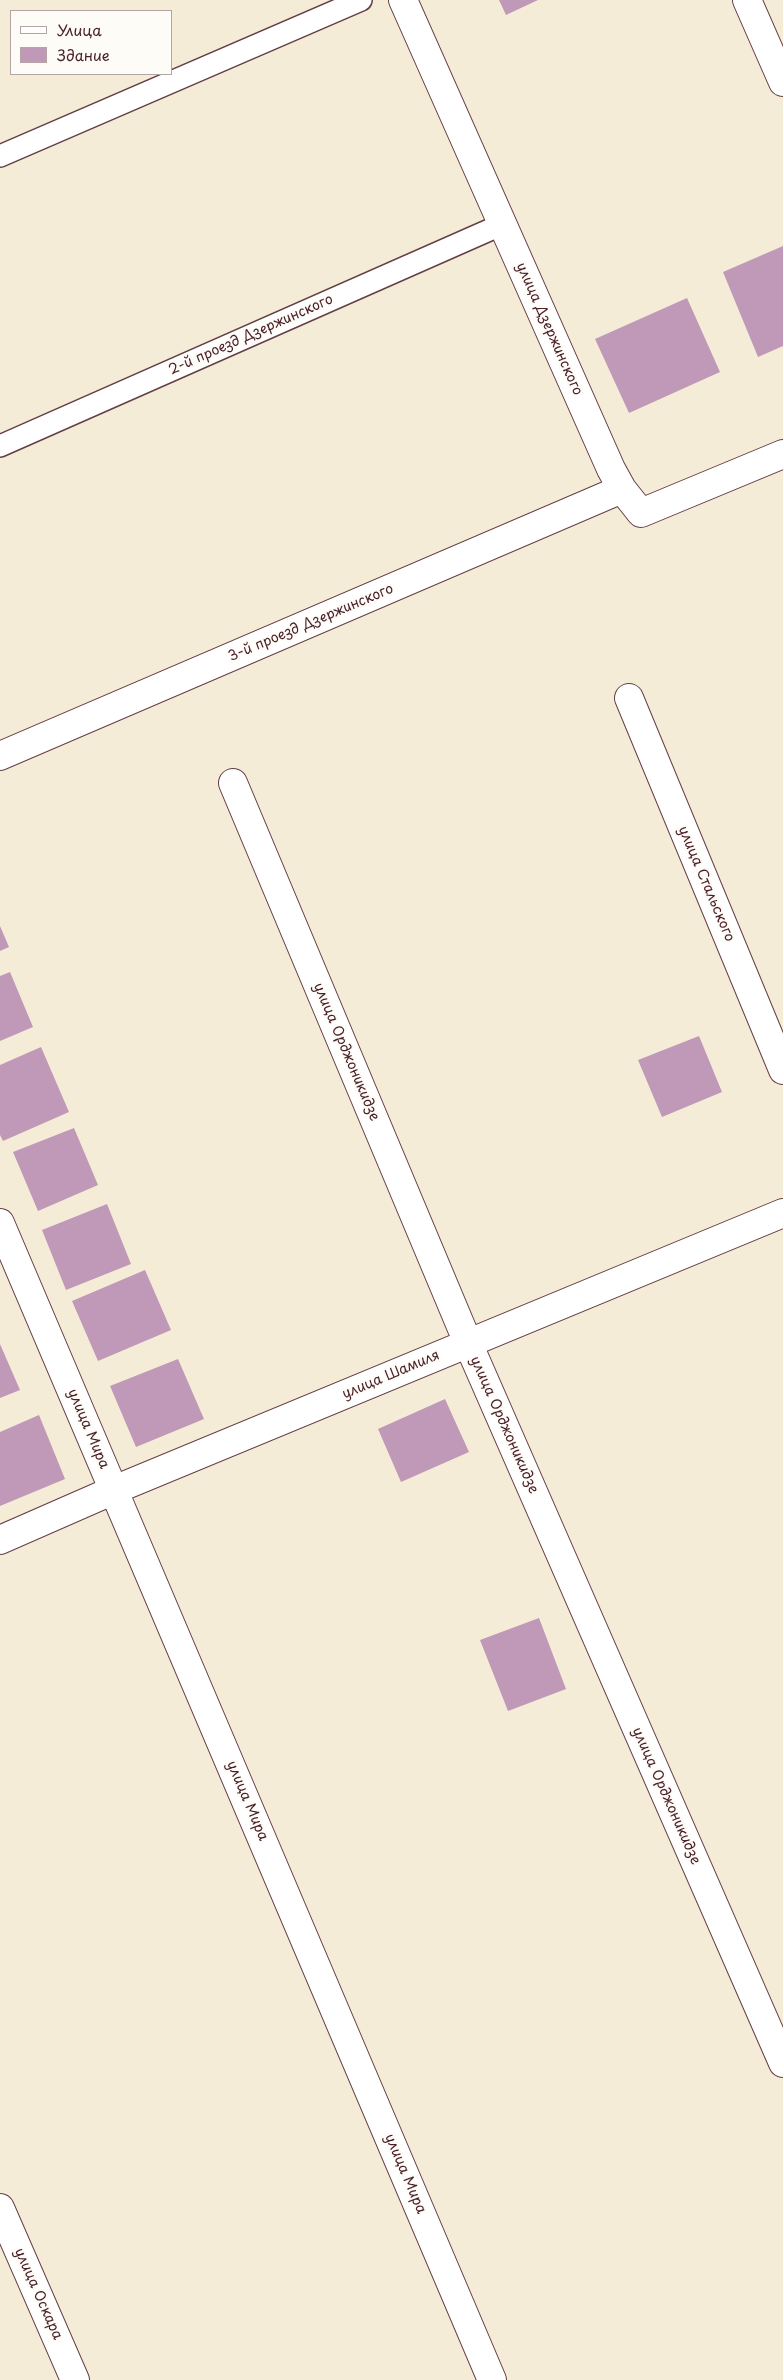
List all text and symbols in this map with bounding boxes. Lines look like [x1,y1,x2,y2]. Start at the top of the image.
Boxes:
legend [10,10,172,75]
text: Улица [57,18,102,41]
text: Здание [57,43,110,66]
street label: улица Дзержинского [512,260,586,398]
street label: 2-й проезд Дзержинского [166,291,336,379]
street label: 3-й проезд Дзержинского [226,581,396,665]
street label: улица Стальского [674,824,738,944]
street label: улица Орджоникидзе [309,980,383,1124]
street label: улица Шамиля [340,1347,442,1403]
street label: улица Орджоникидзе [466,1354,542,1496]
street label: улица Мира [64,1387,112,1471]
street label: улица Орджоникидзе [628,1725,704,1867]
street label: улица Мира [223,1759,271,1843]
street label: улица Мира [381,2132,429,2216]
street label: улица Оскара [10,2246,66,2342]

